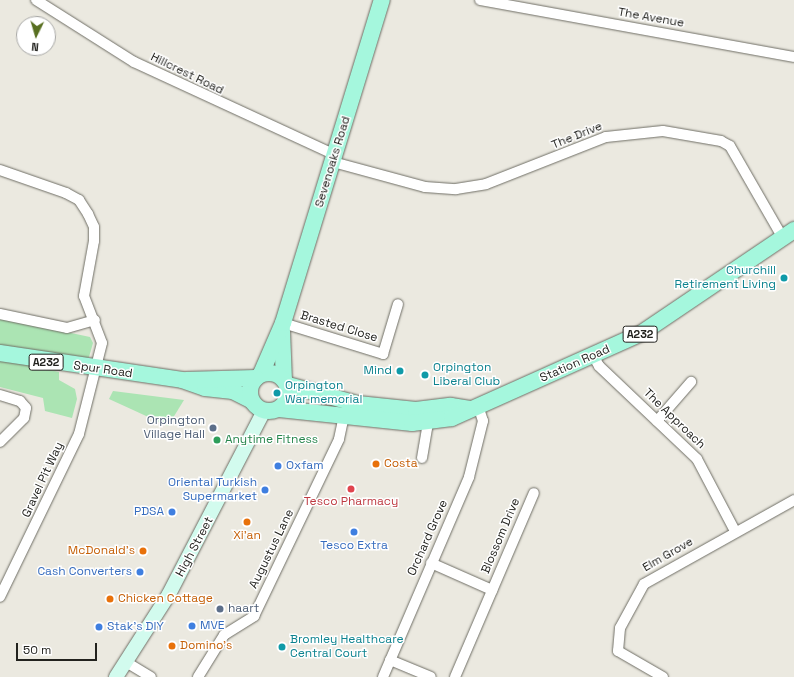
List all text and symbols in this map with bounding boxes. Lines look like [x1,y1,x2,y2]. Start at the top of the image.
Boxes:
street label: The Avenue [617,5,685,31]
north arrow [16,16,56,56]
text: N [31,40,39,54]
street label: Hillcrest Road [148,50,226,98]
street label: Sevenoaks Road [312,115,354,209]
street label: The Drive [550,119,604,153]
place label: Churchill Retirement Living [675,264,776,292]
marker: Churchill Retirement Living [779,273,789,283]
street label: Brasted Close [299,308,379,346]
road number: A232 [622,325,658,343]
street label: Station Road [538,342,612,386]
road number: A232 [28,353,64,371]
street label: Spur Road [73,359,133,381]
place label: Orpington Liberal Club [433,361,500,389]
place label: Mind [364,364,392,378]
marker: Mind [395,366,405,376]
marker: Orpington Liberal Club [420,370,430,380]
place label: Orpington War memorial [285,379,362,407]
street label: The Approach [640,386,708,452]
marker: Orpington War memorial [272,388,282,398]
place label: Orpington Village Hall [143,414,205,442]
marker: Orpington Village Hall [208,423,218,433]
place label: Anytime Fitness [225,433,318,447]
marker: Anytime Fitness [212,435,222,445]
street label: Gravel Pit Way [19,440,67,520]
place label: Costa [384,457,418,471]
place label: Oxfam [286,459,324,473]
marker: Costa [371,459,381,469]
marker: Oxfam [273,461,283,471]
place label: Oriental Turkish Supermarket [168,476,257,504]
marker: Tesco Pharmacy [346,484,356,494]
marker: Oriental Turkish Supermarket [260,485,270,495]
place label: Tesco Pharmacy [304,495,398,509]
street label: Blossom Drive [479,496,523,576]
street label: Orchard Grove [405,498,451,578]
place label: PDSA [134,505,164,519]
marker: PDSA [167,507,177,517]
street label: Augustus Lane [247,507,297,591]
street label: High Street [173,515,217,579]
marker: Xi'an [242,517,252,527]
marker: Tesco Extra [349,527,359,537]
place label: Xi'an [233,529,261,543]
street label: Elm Grove [640,535,696,575]
place label: Tesco Extra [320,539,388,553]
place label: McDonald's [68,544,135,558]
marker: McDonald's [138,546,148,556]
place label: Cash Converters [37,565,132,579]
marker: Cash Converters [135,567,145,577]
place label: Chicken Cottage [118,592,213,606]
marker: Chicken Cottage [105,594,115,604]
place label: haart [228,602,259,616]
marker: haart [215,604,225,614]
place label: MVE [200,619,225,633]
place label: Stak's DIY [107,620,164,634]
marker: MVE [187,621,197,631]
marker: Stak's DIY [94,622,104,632]
place label: Bromley Healthcare Central Court [290,633,404,661]
scale bar [18,635,99,661]
place label: Domino's [180,639,232,653]
marker: Domino's [167,641,177,651]
text: 50 m [23,642,51,658]
marker: Bromley Healthcare Central Court [277,642,287,652]

